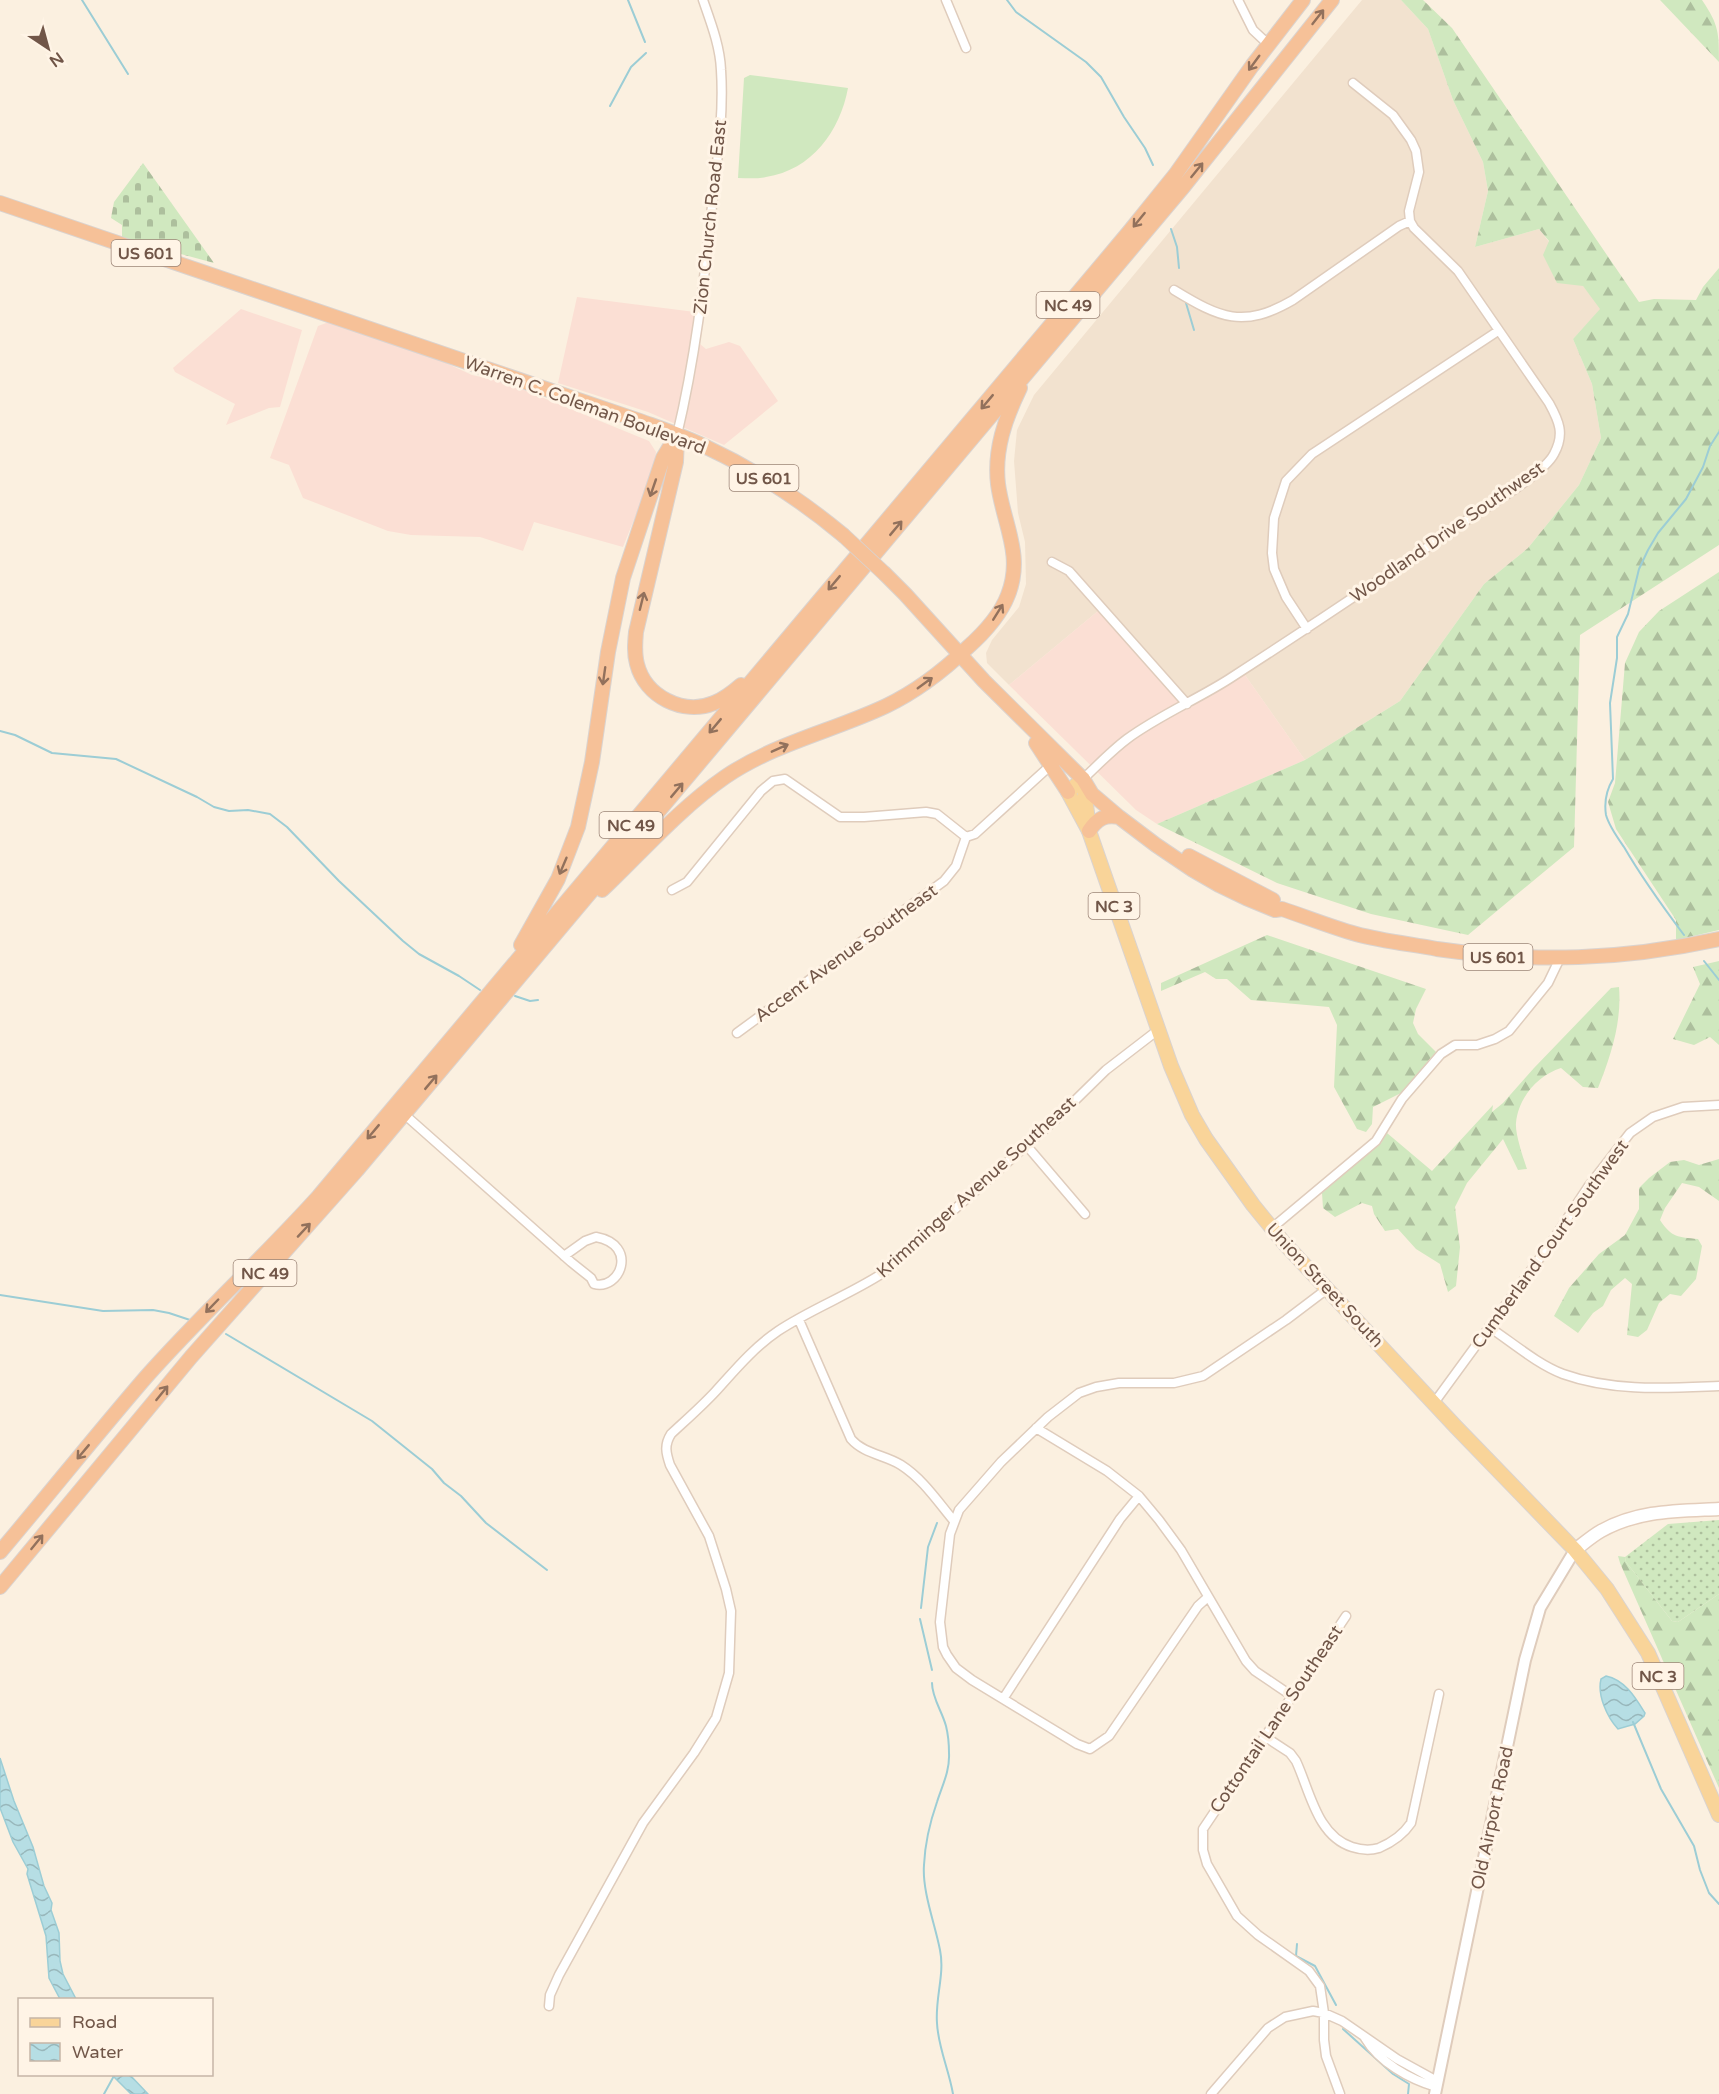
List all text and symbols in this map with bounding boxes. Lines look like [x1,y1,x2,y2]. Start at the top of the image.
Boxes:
one-way arrow [1312,10,1325,26]
north arrow [18,18,78,78]
text: N [45,47,67,71]
one-way arrow [1248,54,1260,70]
street label: Zion Church Road East [689,118,731,315]
one-way arrow [1190,162,1203,178]
one-way arrow [1132,212,1145,228]
road number: US 601 [112,240,180,266]
road number: NC 49 [1036,292,1100,318]
street label: Warren C. Coleman Boulevard [461,351,709,459]
one-way arrow [980,394,994,409]
street label: Woodland Drive Southwest [1346,456,1548,607]
road number: US 601 [730,465,798,491]
one-way arrow [647,478,658,497]
one-way arrow [889,521,903,536]
one-way arrow [828,575,841,591]
one-way arrow [637,591,649,610]
one-way arrow [993,604,1005,621]
one-way arrow [599,666,610,686]
one-way arrow [916,677,932,689]
one-way arrow [708,718,721,734]
one-way arrow [770,741,788,753]
one-way arrow [670,782,683,798]
road number: NC 49 [600,812,662,838]
one-way arrow [557,857,568,875]
street label: Accent Avenue Southeast [750,879,942,1027]
road number: NC 3 [1088,893,1140,919]
road number: US 601 [1464,944,1532,970]
one-way arrow [424,1075,438,1090]
street label: Krimminger Avenue Southeast [872,1092,1080,1282]
one-way arrow [366,1124,380,1139]
street label: Cumberland Court Southwest [1467,1135,1633,1353]
street label: Union Street South [1262,1218,1388,1352]
one-way arrow [297,1223,311,1238]
road number: NC 49 [234,1260,296,1286]
one-way arrow [206,1298,220,1313]
one-way arrow [156,1385,169,1401]
one-way arrow [77,1444,90,1460]
one-way arrow [30,1535,44,1550]
street label: Cottontail Lane Southeast [1205,1621,1347,1817]
road number: NC 3 [1632,1663,1684,1689]
street label: Old Airport Road [1466,1744,1518,1892]
legend [18,1998,213,2076]
text: Road [72,2011,117,2033]
text: Water [72,2041,123,2063]

